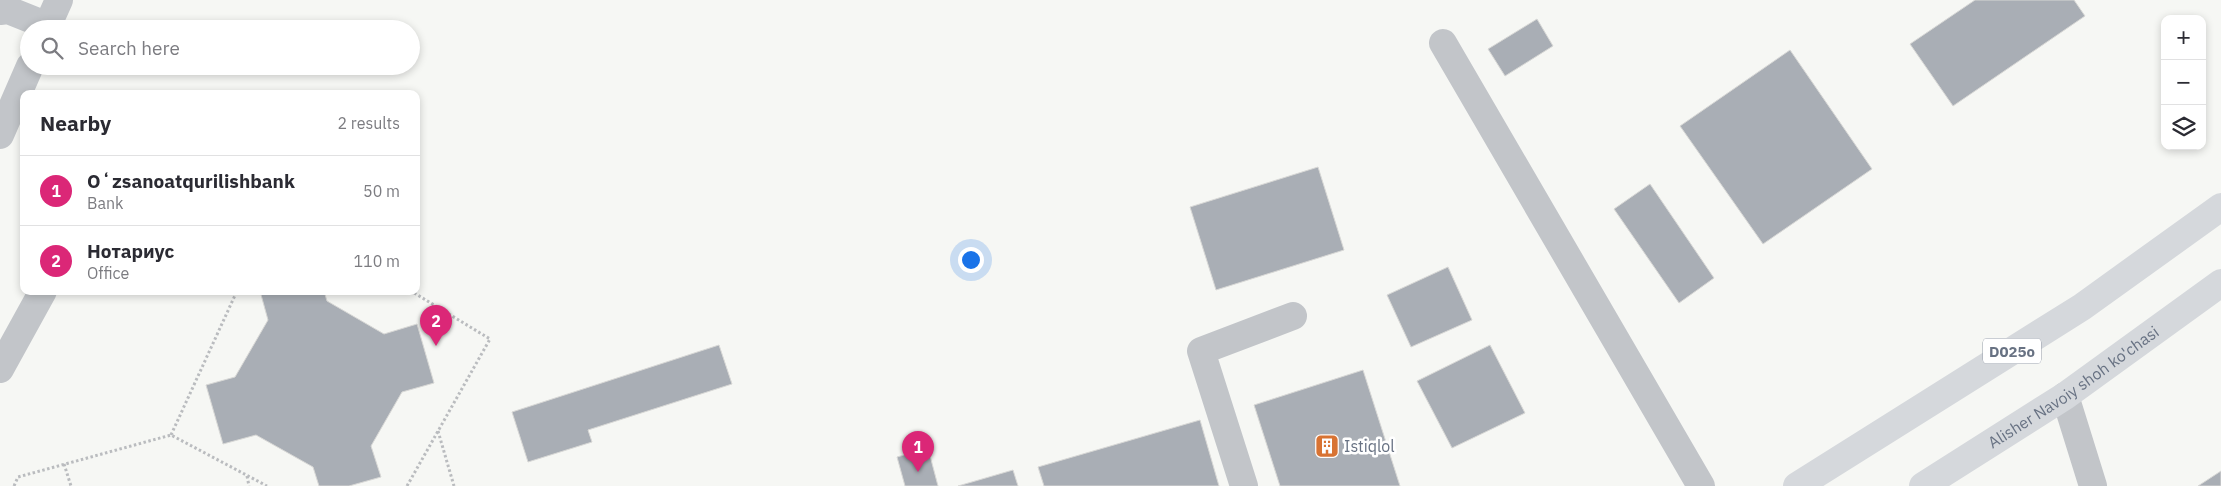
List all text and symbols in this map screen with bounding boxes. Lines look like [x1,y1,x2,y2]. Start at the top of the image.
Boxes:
map controls [2161,15,2206,150]
button: + [2161,15,2206,60]
search box [20,20,420,75]
icon: search [38,34,66,62]
text: Search here [78,36,180,60]
button: − [2161,60,2206,105]
button: layers [2161,105,2206,150]
text: Nearby [40,109,111,137]
text: 2 results [337,113,400,133]
text: Oʻzsanoatqurilishbank [87,169,295,193]
text: 1 [51,181,61,201]
text: 50 m [363,181,400,201]
text: Bank [87,193,124,213]
text: Нотариус [87,239,174,263]
your location [958,247,984,273]
text: 2 [51,251,61,271]
text: 110 m [353,251,400,271]
text: Office [87,263,129,283]
pin: 2 [420,305,452,346]
street label: Alisher Navoiy shoh ko'chasi [1984,321,2163,452]
road number: D025o [1983,338,2041,364]
pin: 1 [902,431,934,472]
building icon: Istiqlol [1314,433,1340,459]
place label: Istiqlol [1344,436,1395,456]

